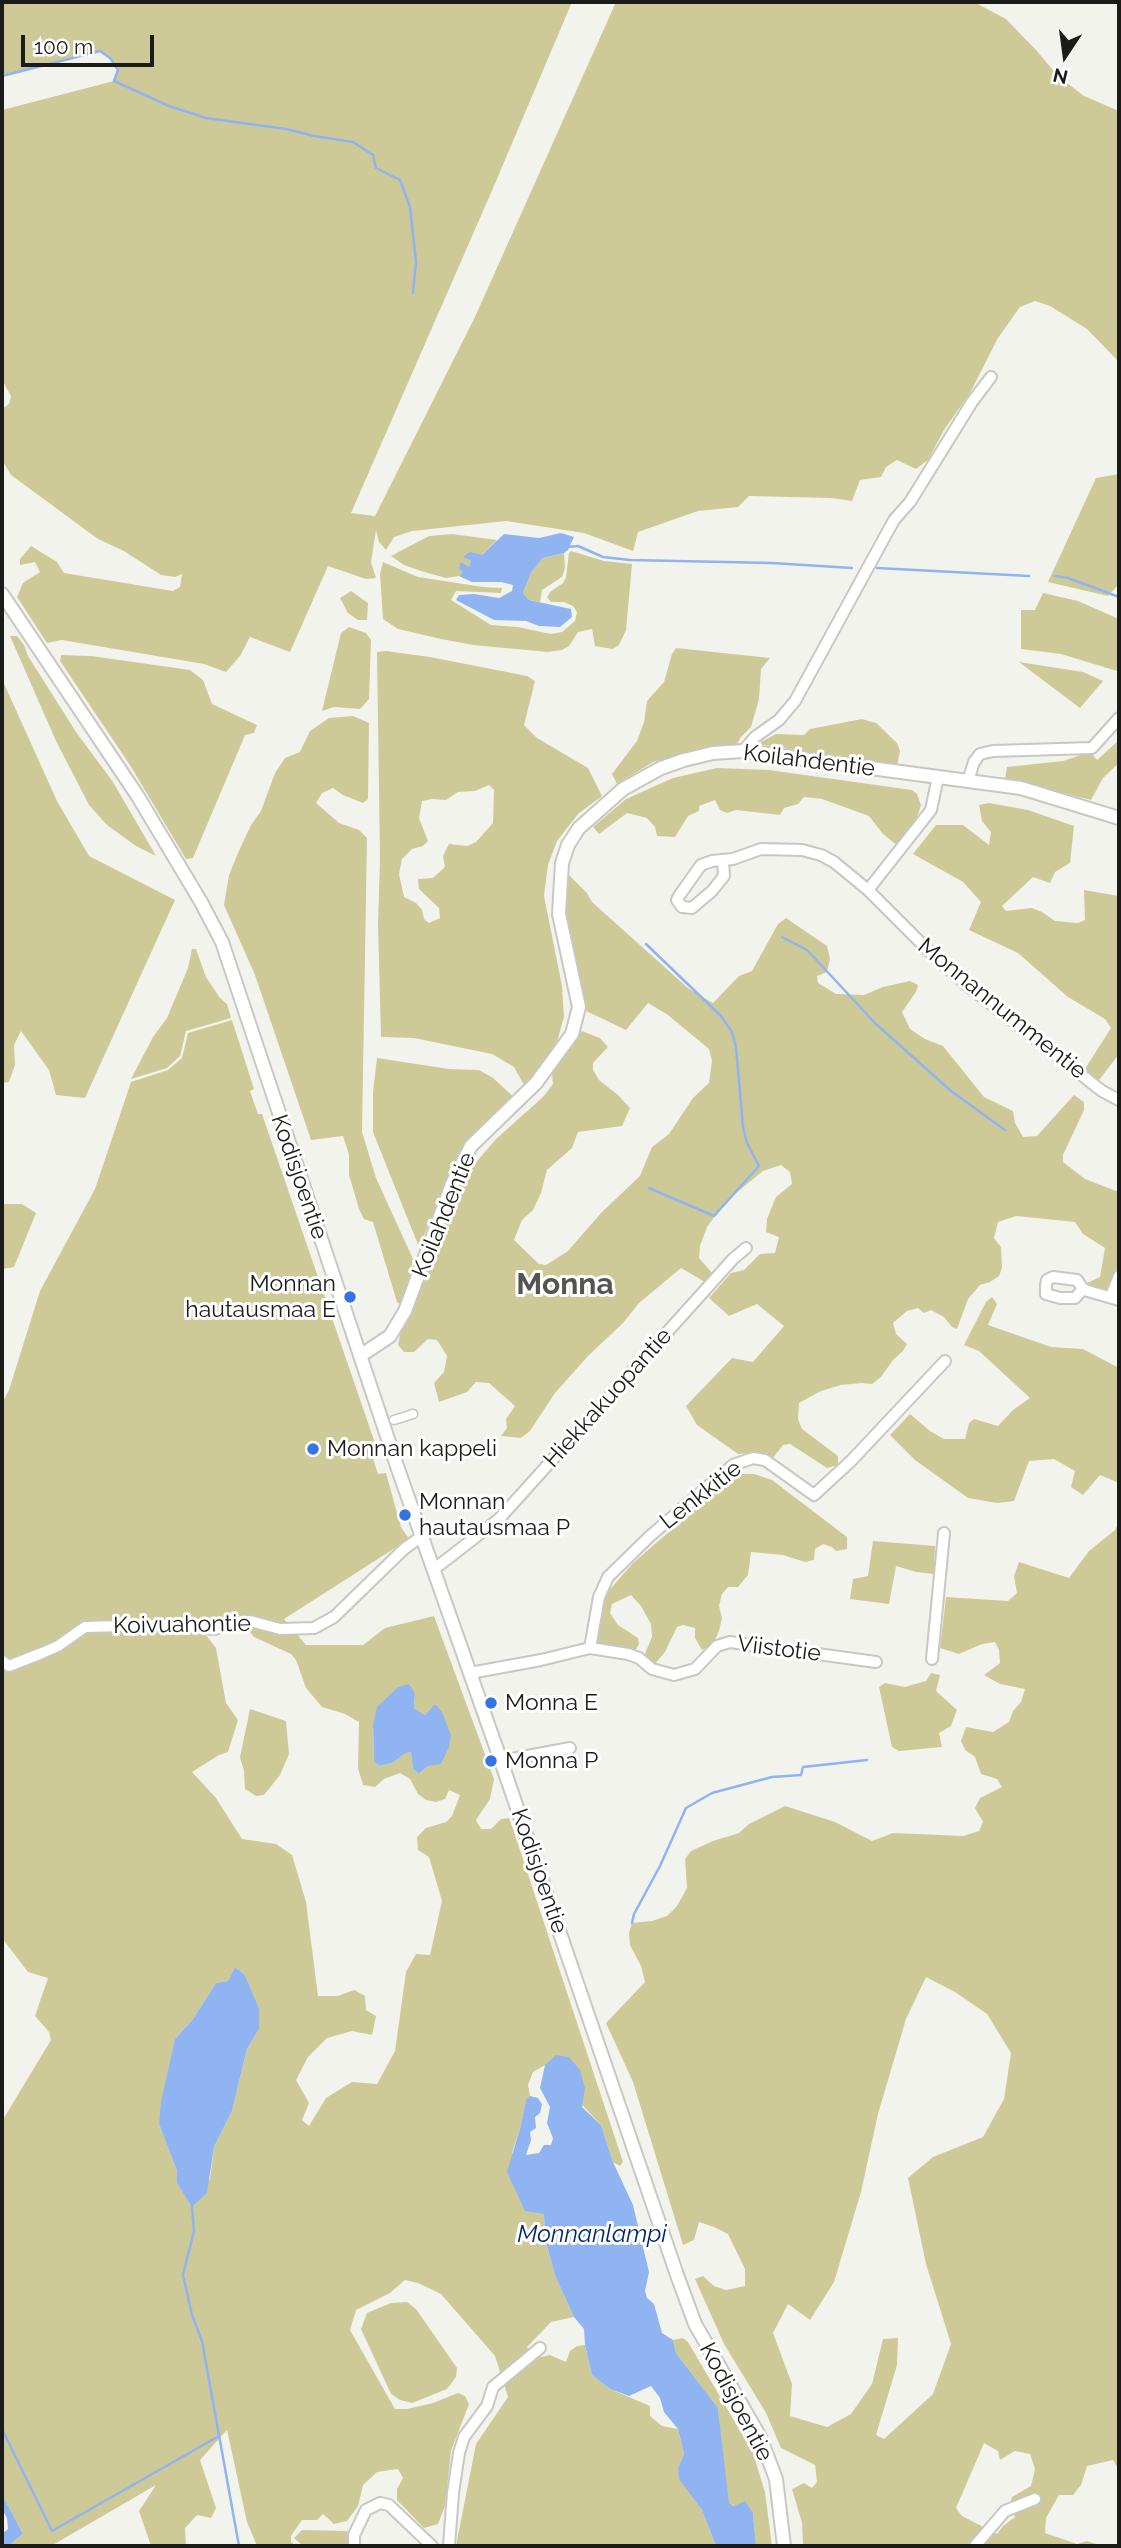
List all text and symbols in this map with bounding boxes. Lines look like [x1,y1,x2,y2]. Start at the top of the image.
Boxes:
scale bar [24,21,158,65]
north arrow [1030,21,1100,91]
text: 100 m [34,34,93,59]
text: N [1051,64,1070,89]
street label: Koilahdentie [742,739,876,783]
street label: Monnannummentie [912,933,1092,1085]
street label: Kodisjoentie [265,1111,333,1243]
street label: Koilahdentie [406,1148,482,1282]
district label: Monna [516,1267,614,1303]
place label: Monnan hautausmaa E [185,1270,336,1324]
marker: Monnan hautausmaa E [342,1289,358,1305]
street label: Hiekkakuopantie [538,1323,678,1473]
place label: Monnan kappeli [327,1435,497,1463]
marker: Monnan kappeli [305,1441,321,1457]
street label: Lenkkitie [655,1455,747,1535]
place label: Monnan hautausmaa P [419,1488,570,1542]
marker: Monnan hautausmaa P [397,1507,413,1523]
street label: Koivuahontie [113,1610,251,1640]
street label: Viistotie [736,1630,822,1668]
place label: Monna E [505,1689,598,1717]
marker: Monna E [483,1695,499,1711]
place label: Monna P [505,1747,598,1775]
marker: Monna P [483,1753,499,1769]
street label: Kodisjoentie [505,1805,573,1937]
water label: Monnanlampi [517,2221,667,2249]
street label: Kodisjoentie [693,2338,779,2466]

